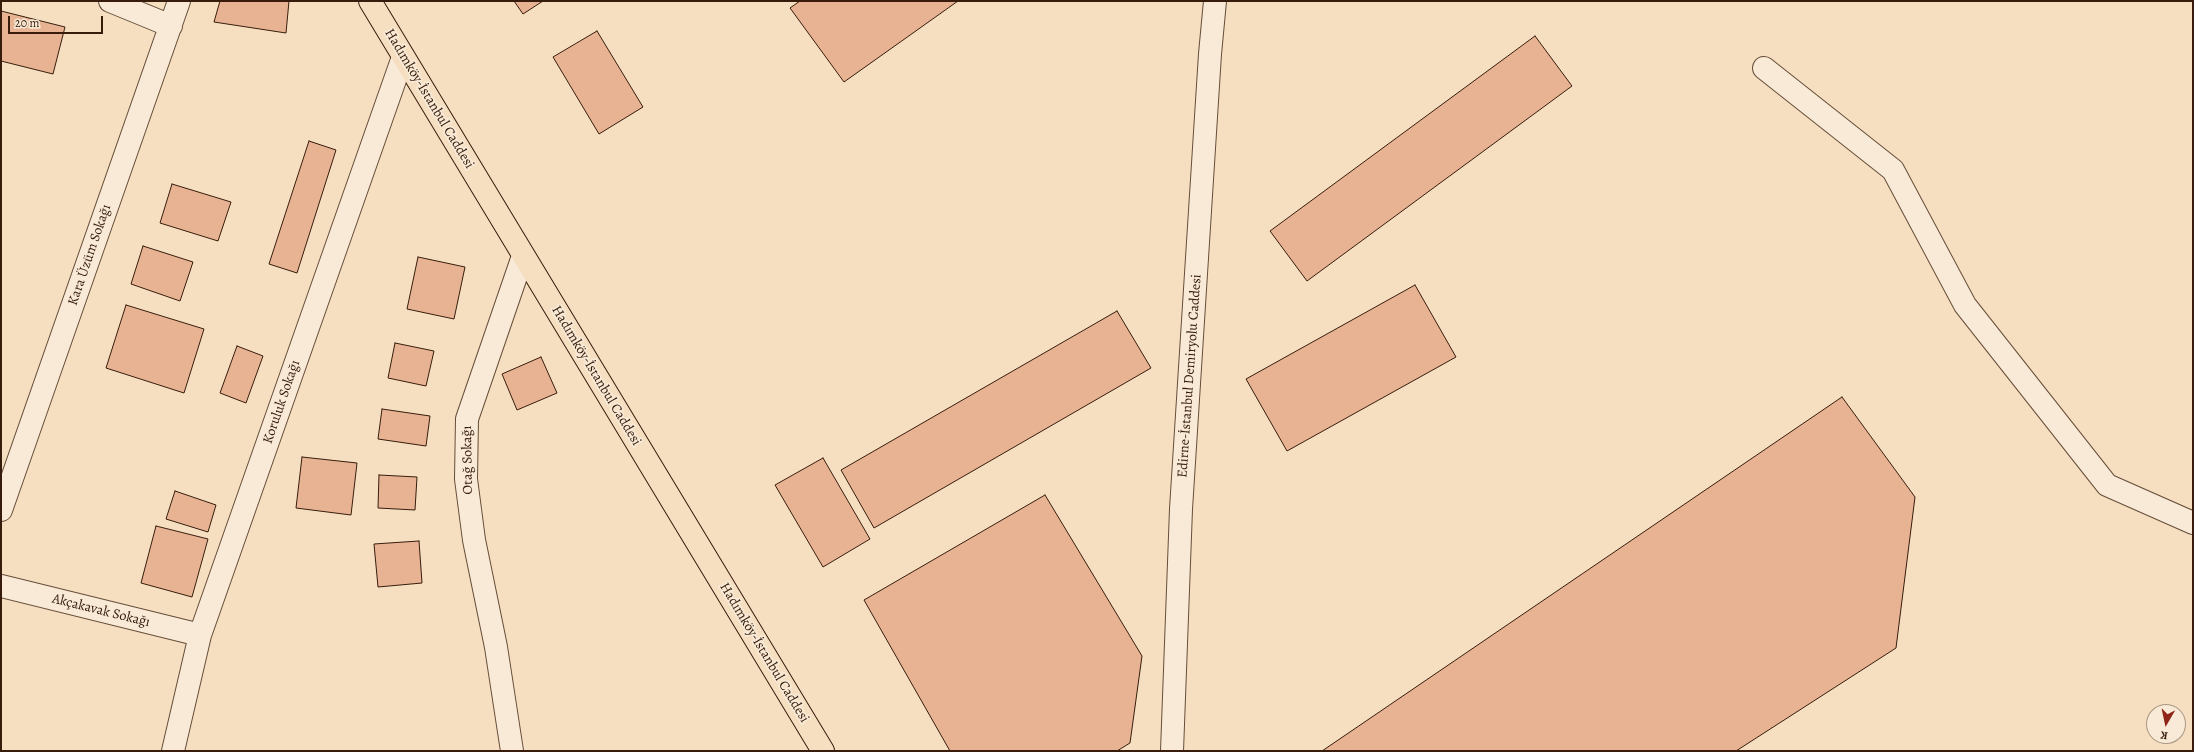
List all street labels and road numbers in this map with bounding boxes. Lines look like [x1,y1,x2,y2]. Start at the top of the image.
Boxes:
street label: Hadımköy-İstanbul Caddesi [381,26,477,172]
street label: Kara Üzüm Sokağı [65,202,115,308]
street label: Edirne-İstanbul Demiryolu Caddesi [1175,274,1205,478]
street label: Hadımköy-İstanbul Caddesi [548,303,644,449]
street label: Koruluk Sokağı [260,358,304,446]
street label: Otağ Sokağı [459,425,477,495]
street label: Hadımköy-İstanbul Caddesi [716,580,812,726]
street label: Akçakavak Sokağı [50,591,152,631]

